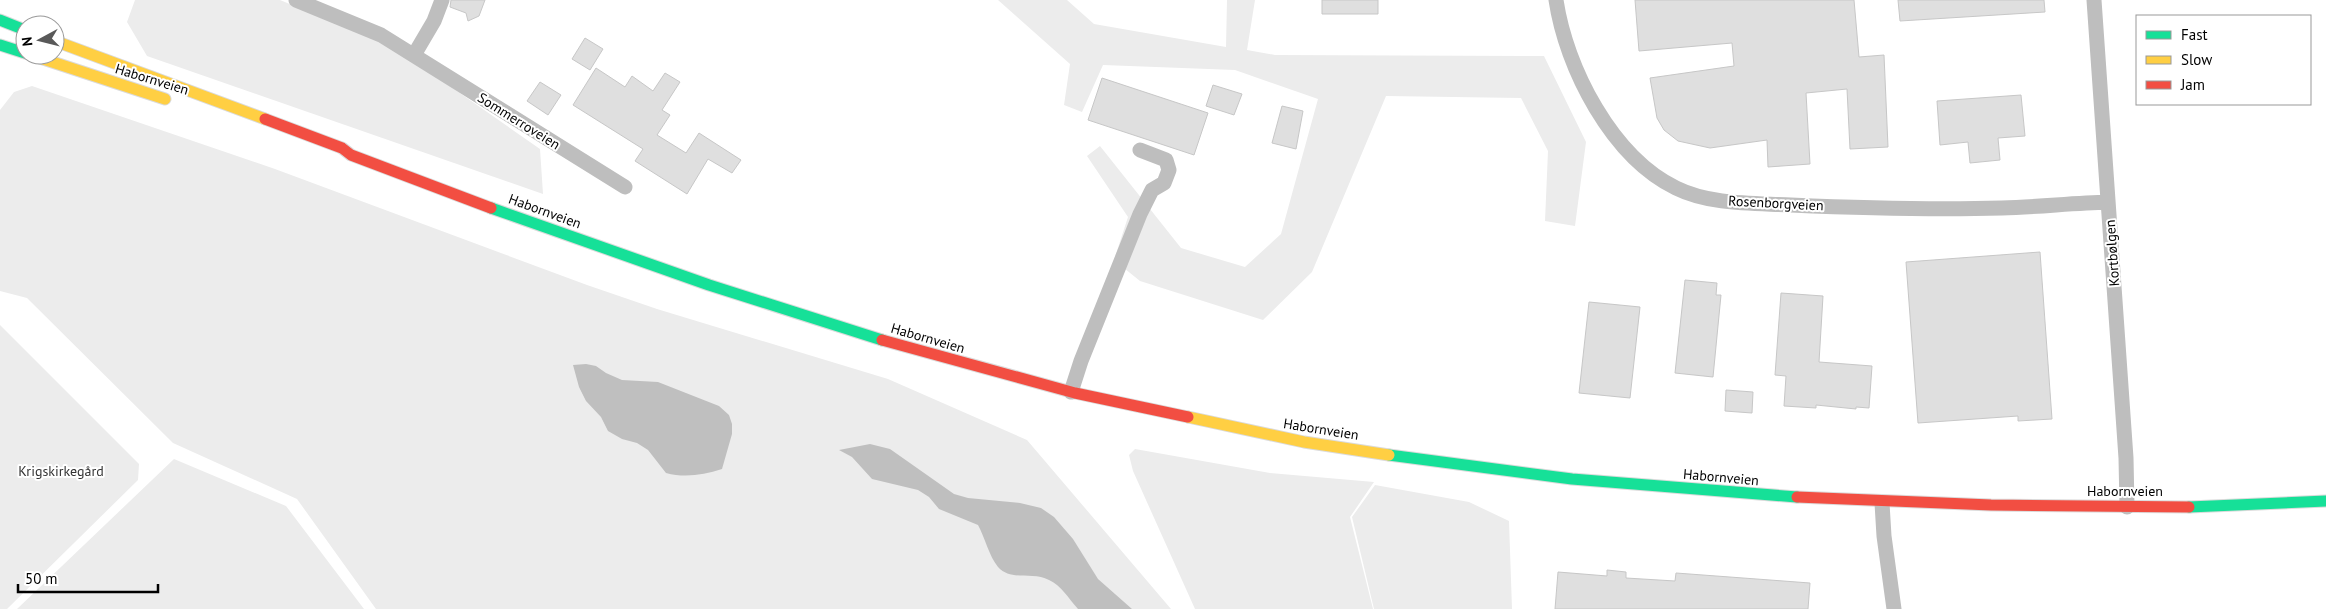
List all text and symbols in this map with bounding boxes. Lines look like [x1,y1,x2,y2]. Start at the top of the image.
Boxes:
north arrow [15,15,65,65]
legend [2136,15,2311,105]
text: Fast [2181,25,2208,44]
text: N [18,36,37,47]
text: Slow [2181,50,2212,69]
street label: Habornveien [113,59,191,99]
text: Jam [2180,75,2205,94]
street label: Sommerroveien [474,88,564,154]
street label: Habornveien [506,190,584,232]
street label: Rosenborgveien [1728,192,1824,214]
street label: Kortbølgen [2101,219,2123,287]
street label: Habornveien [889,319,967,357]
street label: Habornveien [1282,414,1360,444]
park label: Krigskirkegård [18,462,104,480]
street label: Habornveien [1682,465,1760,489]
street label: Habornveien [2087,482,2163,500]
scale bar [18,562,158,594]
text: 50 m [25,569,58,588]

